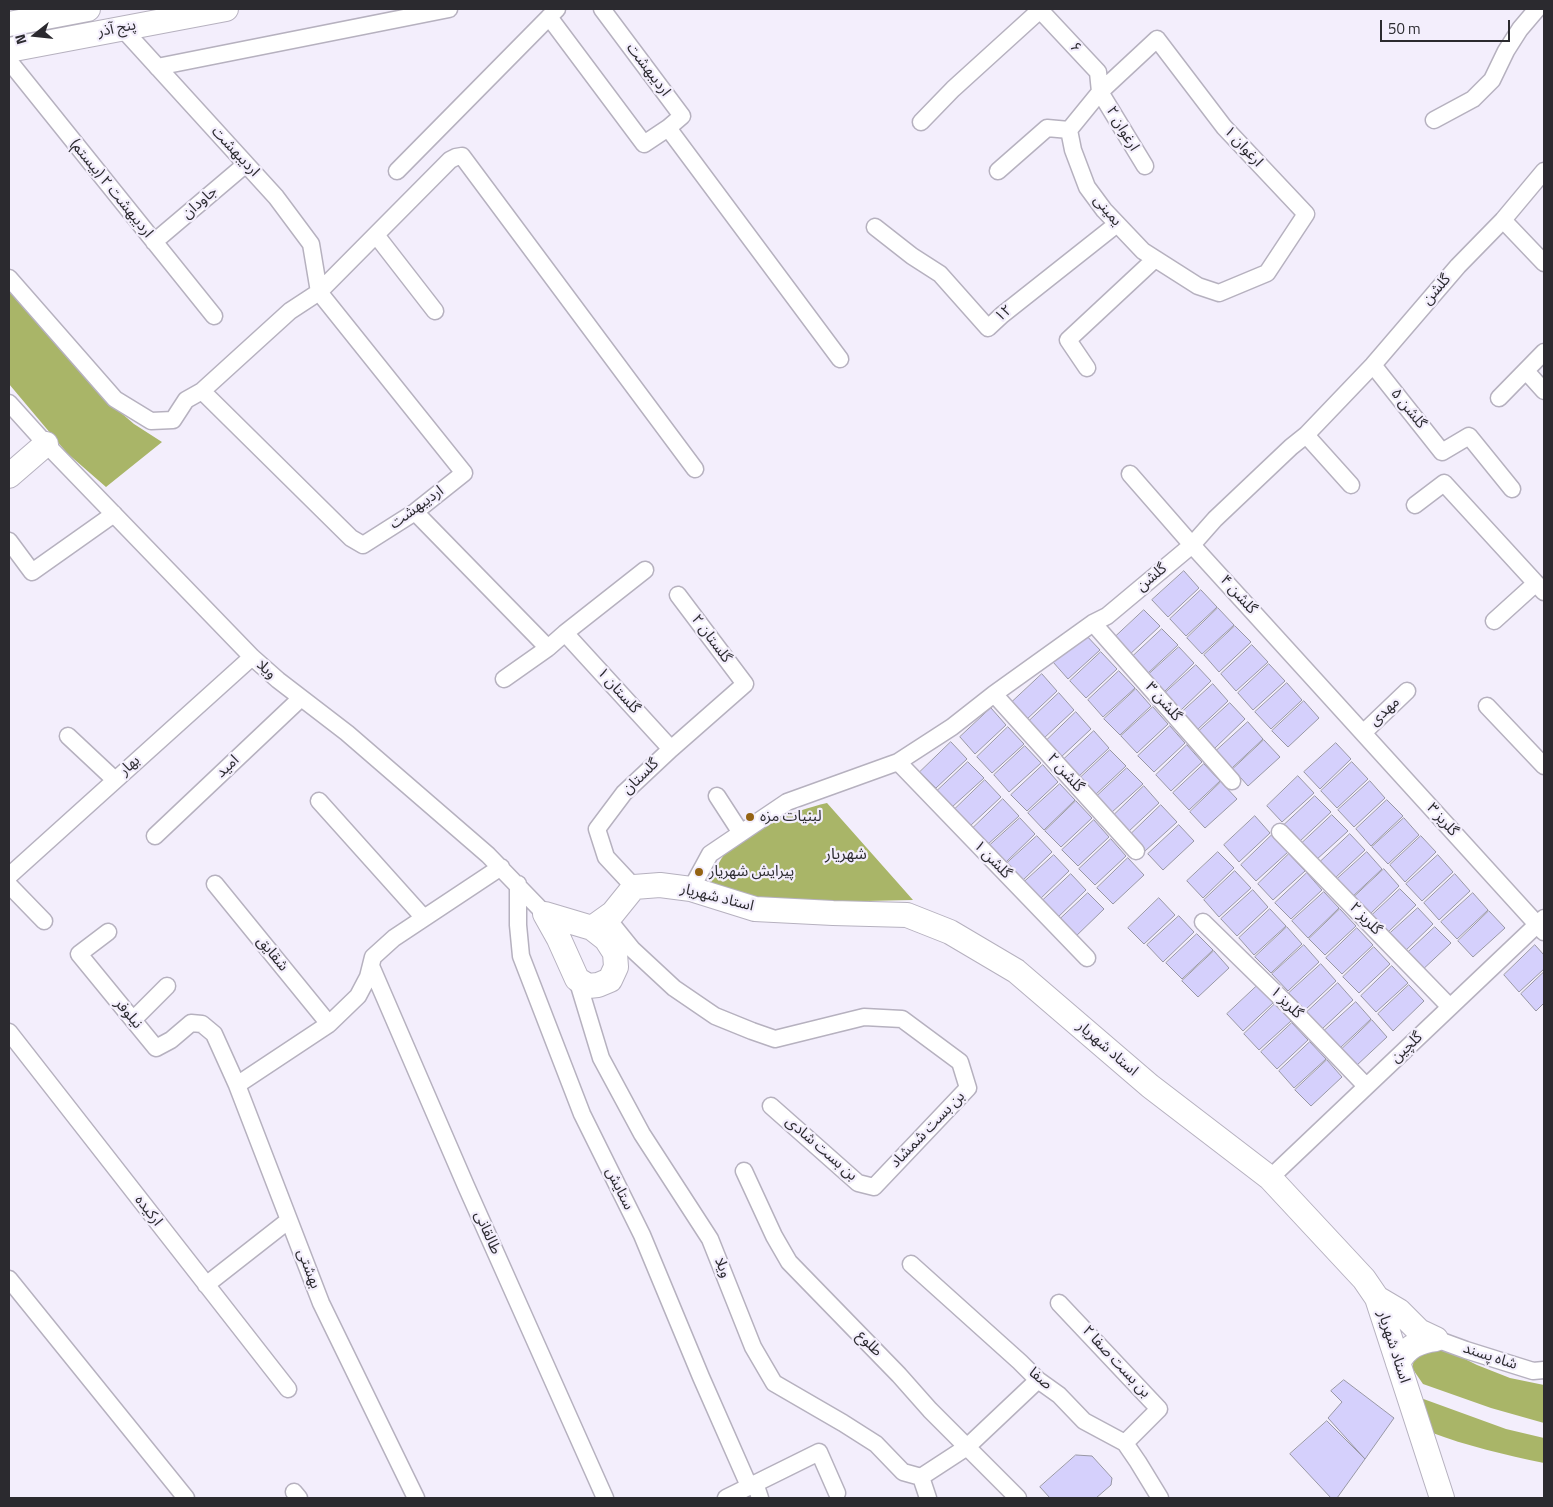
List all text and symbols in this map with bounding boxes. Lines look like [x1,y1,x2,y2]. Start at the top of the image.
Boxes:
north arrow [10,10,60,60]
scale bar [1383,10,1513,42]
street label: پنج آذر [96,16,138,42]
text: 50 m [1388,17,1421,40]
text: N [9,32,32,47]
street label: ۶ [1066,39,1084,57]
street label: اردیبهشت [622,40,674,100]
street label: ارغوان ۲ [1102,103,1142,155]
street label: اردیبهشت [207,123,263,181]
street label: ارغوان ۱ [1220,123,1266,171]
street label: اردیبهشت ۲ (بیستم) [66,136,156,242]
street label: جاودان [179,183,221,223]
street label: یمینی [1089,192,1125,230]
street label: گلشن [1419,271,1455,309]
street label: ۱۲ [992,302,1016,326]
street label: گلشن ۵ [1386,385,1430,433]
street label: اردیبهشت [387,482,447,534]
street label: گلشن [1133,560,1171,596]
street label: گلشن ۴ [1216,572,1260,618]
street label: گلستان ۲ [687,611,735,667]
street label: ویلا [252,657,280,683]
street label: گلستان ۱ [593,664,643,718]
street label: گلشن ۳ [1141,679,1185,725]
street label: مهدی [1366,694,1404,730]
street label: گلشن ۲ [1043,750,1087,796]
street label: بهار [116,752,144,780]
street label: امید [213,752,243,782]
street label: گلستان [619,755,663,799]
street label: گلریز ۳ [1422,800,1462,840]
place label: لبنیات مزه [760,808,822,826]
marker: لبنیات مزه [744,811,756,823]
street label: گلشن ۱ [969,837,1015,883]
district label: شهریار [825,845,867,865]
place label: پیرایش شهریار [709,863,794,881]
marker: پیرایش شهریار [693,866,705,878]
street label: استاد شهریار [678,880,756,916]
street label: گلریز ۲ [1345,899,1385,939]
street label: شقایق [252,933,292,975]
street label: گلریز ۱ [1266,983,1306,1023]
street label: نیلوفر [110,995,146,1033]
street label: استاد شهریار [1073,1018,1141,1080]
street label: گلچین [1387,1029,1427,1067]
street label: بن بست شمشاد [887,1088,969,1172]
street label: بن بست شادی [781,1113,861,1185]
street label: ستایش [601,1165,637,1213]
street label: ارکیده [130,1192,166,1230]
street label: طالقانی [470,1209,504,1257]
street label: بهشتی [292,1247,324,1291]
street label: ویلا [710,1255,734,1281]
street label: استاد شهریار [1373,1309,1413,1385]
street label: بن بست صفا ۲ [1078,1322,1154,1402]
street label: طلوع [852,1327,886,1361]
street label: شاه پسند [1461,1340,1519,1374]
street label: صفا [1025,1364,1055,1394]

